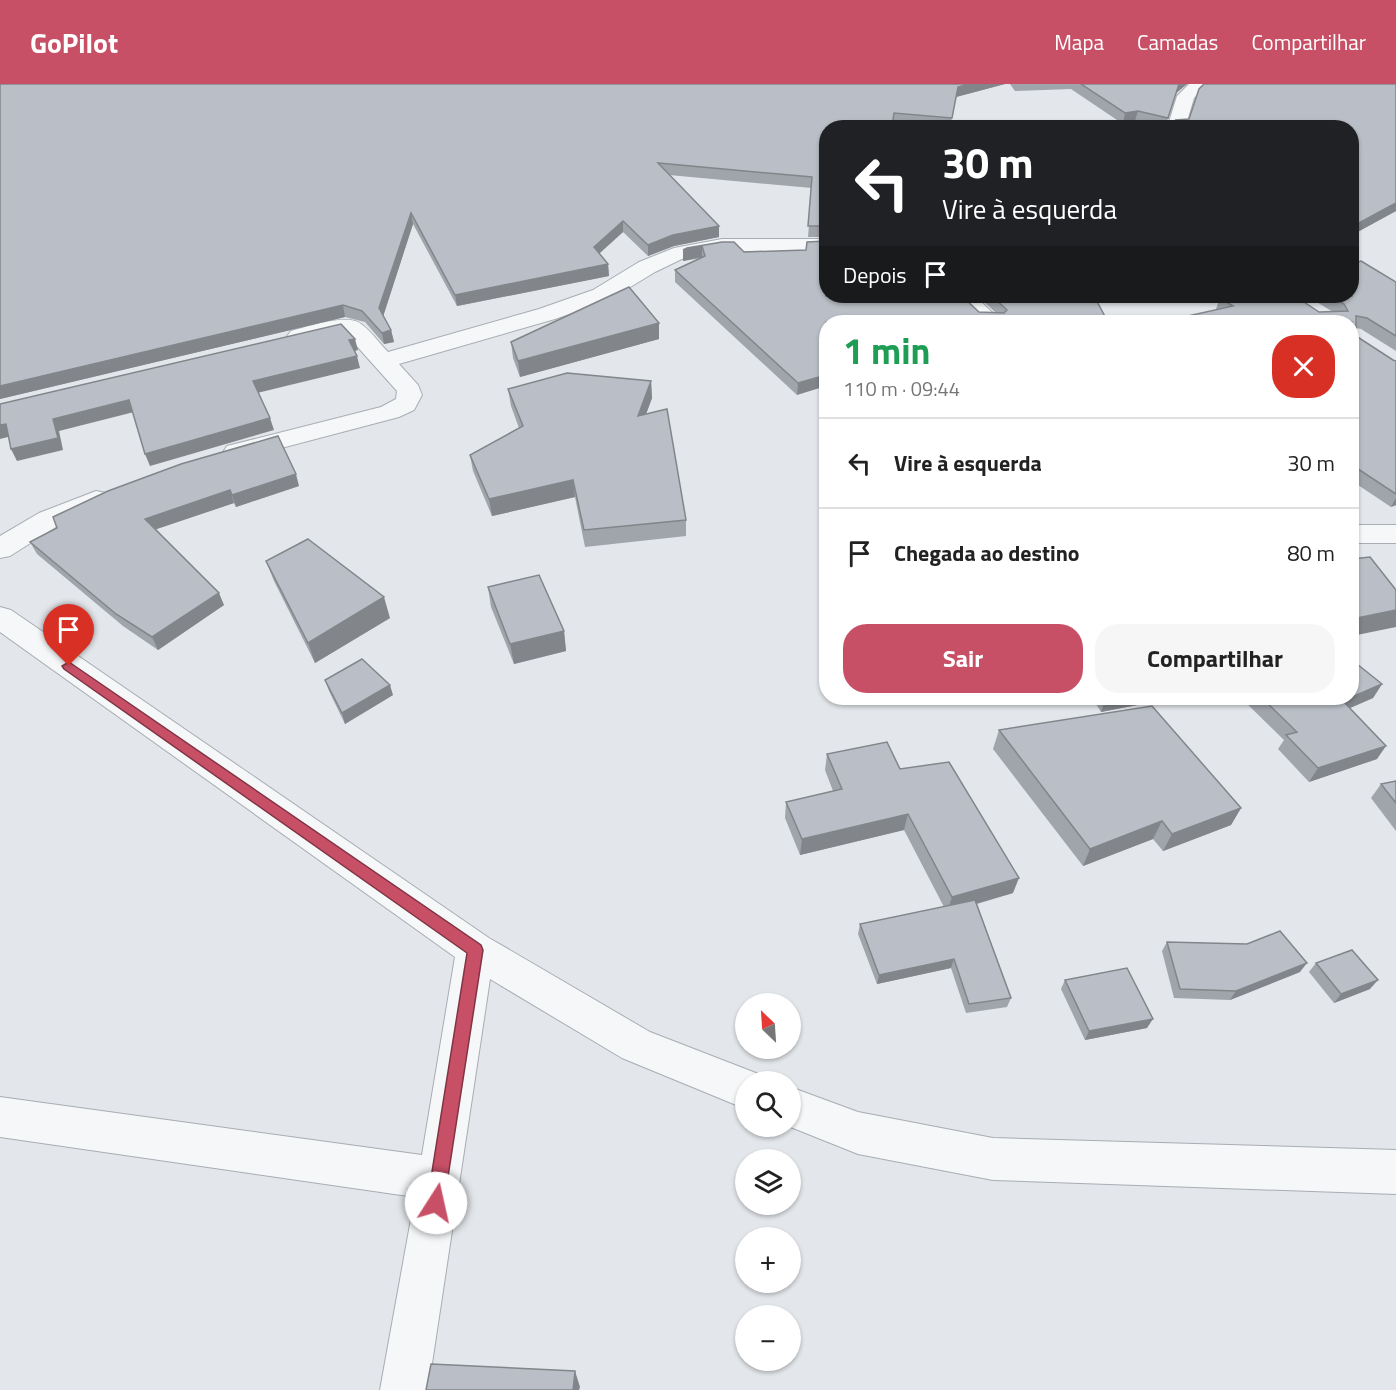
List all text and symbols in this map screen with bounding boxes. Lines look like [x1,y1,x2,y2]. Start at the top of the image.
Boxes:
text: GoPilot [30,21,118,64]
text: Mapa [1054,26,1104,58]
text: Camadas [1137,26,1218,58]
text: Compartilhar [1251,26,1366,58]
text: 30 m [942,130,1034,194]
icon: left [843,144,921,222]
text: Vire à esquerda [942,188,1117,229]
text: Depois [843,258,907,292]
icon: arrive [919,258,952,291]
text: 1 min [843,323,930,378]
button: close [1272,335,1335,398]
text: 110 m · 09:44 [843,373,960,404]
text: Vire à esquerda [894,446,1042,480]
text: 30 m [1287,446,1335,480]
icon: left [843,447,876,480]
text: Chegada ao destino [894,536,1080,570]
text: 80 m [1287,536,1335,570]
icon: arrive [843,537,876,570]
pin [43,604,94,666]
icon: arrive [52,613,85,646]
button: Sair [843,624,1083,693]
button: Compartilhar [1095,624,1335,693]
north arrow [735,993,801,1059]
map controls [735,993,801,1371]
button: search [735,1071,801,1137]
button: layers [735,1149,801,1215]
position arrow [404,1171,468,1235]
button: + [735,1227,801,1293]
button: − [735,1305,801,1371]

